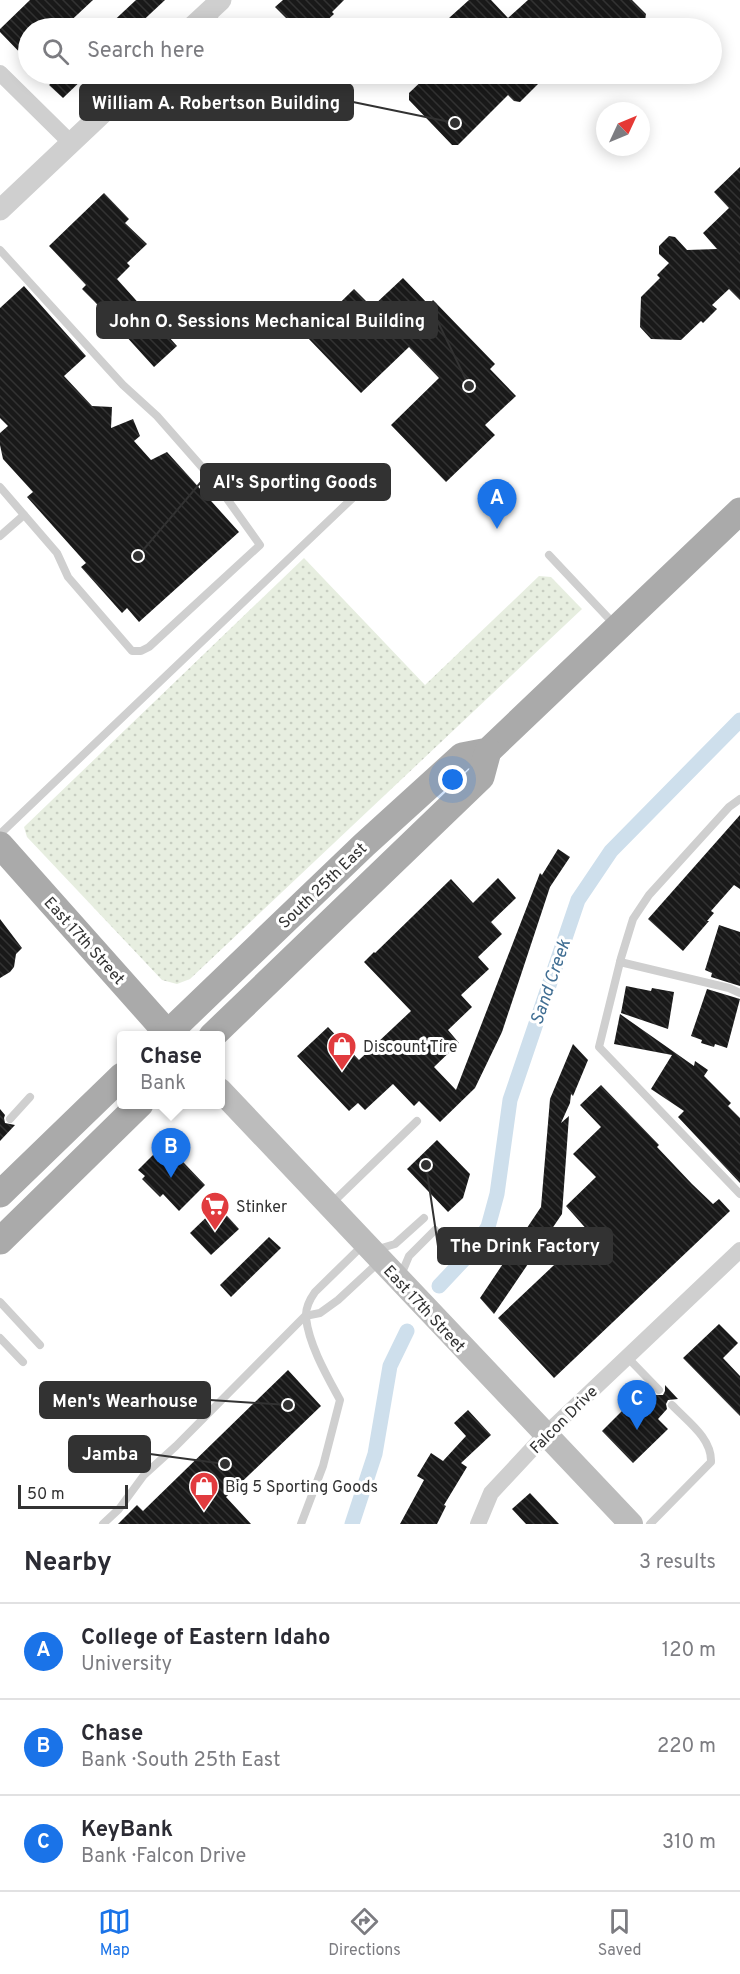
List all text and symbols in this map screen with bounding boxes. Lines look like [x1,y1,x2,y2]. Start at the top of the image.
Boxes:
search box [18,18,722,84]
icon: search [39,35,72,68]
text: Search here [87,38,205,65]
callout: William A. Robertson Building [80,84,353,120]
text: William A. Robertson Building [92,93,340,116]
north arrow [596,102,650,156]
callout: John O. Sessions Mechanical Building [97,302,437,338]
text: John O. Sessions Mechanical Building [109,311,425,334]
callout: Al's Sporting Goods [201,464,390,500]
text: Al's Sporting Goods [213,472,377,495]
pin: A [478,480,516,529]
your location [438,765,467,794]
street label: South 25th East [275,839,372,934]
street label: East 17th Street [39,893,128,989]
water label: Sand Creek [526,936,577,1028]
shop icon: Discount Tire [326,1030,358,1072]
popup [117,1031,225,1109]
place label: Discount Tire [363,1038,457,1058]
text: Chase [140,1044,202,1071]
text: Bank [140,1071,186,1097]
pin: B [152,1128,190,1178]
supermarket icon: Stinker [199,1190,231,1232]
place label: Stinker [236,1198,287,1218]
callout: The Drink Factory [438,1228,612,1264]
text: The Drink Factory [450,1236,600,1259]
street label: East 17th Street [378,1262,469,1357]
pin: C [618,1380,656,1430]
callout: Men's Wearhouse [40,1382,210,1418]
street label: Falcon Drive [526,1382,603,1459]
text: Men's Wearhouse [52,1391,198,1414]
callout: Jamba [69,1436,150,1472]
text: Jamba [82,1444,138,1467]
shop icon: Big 5 Sporting Goods [188,1470,220,1512]
place label: Big 5 Sporting Goods [225,1478,378,1498]
scale bar [18,1482,128,1510]
text: 50 m [27,1485,65,1505]
text: Nearby [24,1547,112,1580]
text: 3 results [639,1550,716,1576]
text: College of Eastern Idaho [81,1625,331,1652]
text: A [36,1638,51,1664]
text: 120 m [662,1638,716,1664]
text: University [81,1652,172,1678]
text: Chase [81,1721,143,1748]
text: B [37,1734,50,1760]
text: 220 m [657,1734,716,1760]
text: Bank · South 25th East [81,1748,280,1774]
text: KeyBank [81,1817,173,1844]
text: C [37,1830,50,1856]
text: 310 m [662,1830,716,1856]
text: Bank · Falcon Drive [81,1844,246,1870]
tab: Map [98,1905,131,1961]
tab: Directions [328,1905,401,1961]
tab: Saved [598,1905,642,1961]

